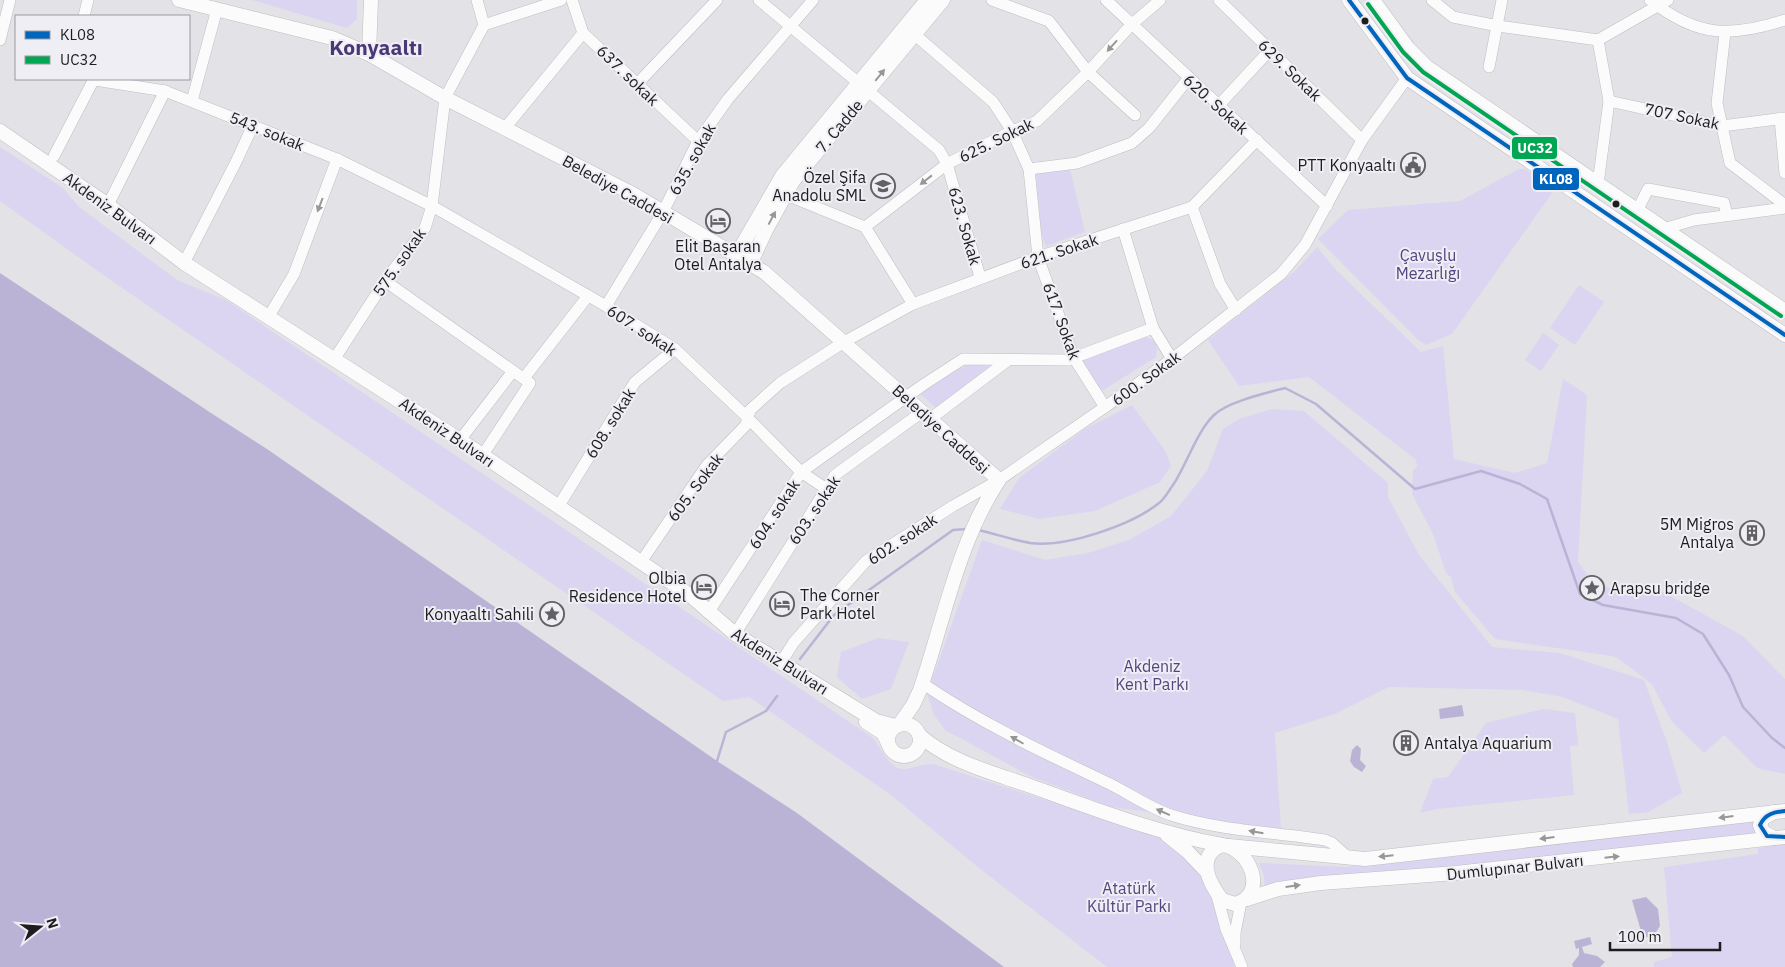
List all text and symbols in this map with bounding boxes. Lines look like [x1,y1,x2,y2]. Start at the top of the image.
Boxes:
legend [15,15,190,80]
unlabelled marker [1360,16,1370,26]
text: KL08 [60,25,95,44]
district label: Konyaaltı [329,33,423,61]
street label: 629. Sokak [1254,35,1326,106]
one-way arrow [1106,39,1118,51]
street label: 637. sokak [593,40,664,110]
text: UC32 [60,50,98,69]
one-way arrow [875,69,886,82]
street label: 620. Sokak [1179,70,1253,139]
street label: 7. Cadde [811,95,867,157]
street label: 707 Sokak [1643,98,1722,134]
street label: 543. sokak [227,107,308,155]
street label: 625. Sokak [955,113,1037,167]
street label: 635. sokak [664,119,720,198]
line badge: UC32 [1511,136,1558,160]
text: UC32 [1517,139,1553,157]
street label: Belediye Caddesi [559,150,677,228]
public building icon: PTT Konyaaltı [1400,152,1426,178]
place label: PTT Konyaaltı [1297,155,1396,175]
street label: Akdeniz Bulvarı [59,167,161,249]
place label: Özel Şifa Anadolu SML [772,167,866,205]
line badge: KL08 [1532,167,1580,191]
text: KL08 [1539,170,1573,188]
school or university icon: Özel Şifa Anadolu SML [870,173,896,199]
one-way arrow [920,175,933,186]
street label: 623. Sokak [944,185,986,268]
one-way arrow [316,197,323,212]
unlabelled marker [1611,199,1621,209]
hotel icon: Elit Başaran Otel Antalya [705,208,731,234]
one-way arrow [768,211,776,225]
street label: 575. sokak [368,223,430,300]
street label: 621. Sokak [1018,229,1101,273]
place label: Elit Başaran Otel Antalya [674,236,762,274]
park label: Çavuşlu Mezarlığı [1396,245,1460,283]
street label: 617. Sokak [1039,280,1085,363]
street label: 607. sokak [603,300,681,360]
street label: 600. Sokak [1108,346,1185,410]
street label: Belediye Caddesi [888,380,994,478]
street label: 608. sokak [581,384,640,462]
street label: Akdeniz Bulvarı [396,393,498,471]
street label: 605. Sokak [663,448,728,525]
street label: 603. sokak [784,471,845,548]
street label: 604. sokak [744,475,804,553]
street label: 602. sokak [863,509,941,569]
place label: 5M Migros Antalya [1660,514,1734,552]
building icon: 5M Migros Antalya [1739,520,1765,546]
place label: Olbia Residence Hotel [569,568,686,606]
hotel icon: Olbia Residence Hotel [691,574,717,600]
place icon: Arapsu bridge [1579,575,1605,601]
place label: Arapsu bridge [1610,578,1710,598]
place label: The Corner Park Hotel [800,585,879,623]
hotel icon: The Corner Park Hotel [769,591,795,617]
place icon: Konyaaltı Sahili [539,601,565,627]
place label: Konyaaltı Sahili [425,604,534,624]
street label: Akdeniz Bulvarı [728,623,832,699]
park label: Akdeniz Kent Parkı [1115,656,1189,694]
building icon: Antalya Aquarium [1393,730,1419,756]
place label: Antalya Aquarium [1424,733,1552,753]
one-way arrow [1011,736,1024,745]
one-way arrow [1156,807,1170,815]
one-way arrow [1717,813,1733,821]
one-way arrow [1247,827,1263,835]
one-way arrow [1539,834,1555,842]
street label: Dumlupınar Bulvarı [1445,850,1585,884]
one-way arrow [1377,852,1393,860]
one-way arrow [1604,853,1620,861]
park label: Atatürk Kültür Parkı [1087,878,1171,916]
one-way arrow [1286,882,1302,890]
north arrow [15,902,65,952]
text: N [42,916,63,931]
scale bar [1610,920,1720,952]
text: 100 m [1618,927,1662,946]

